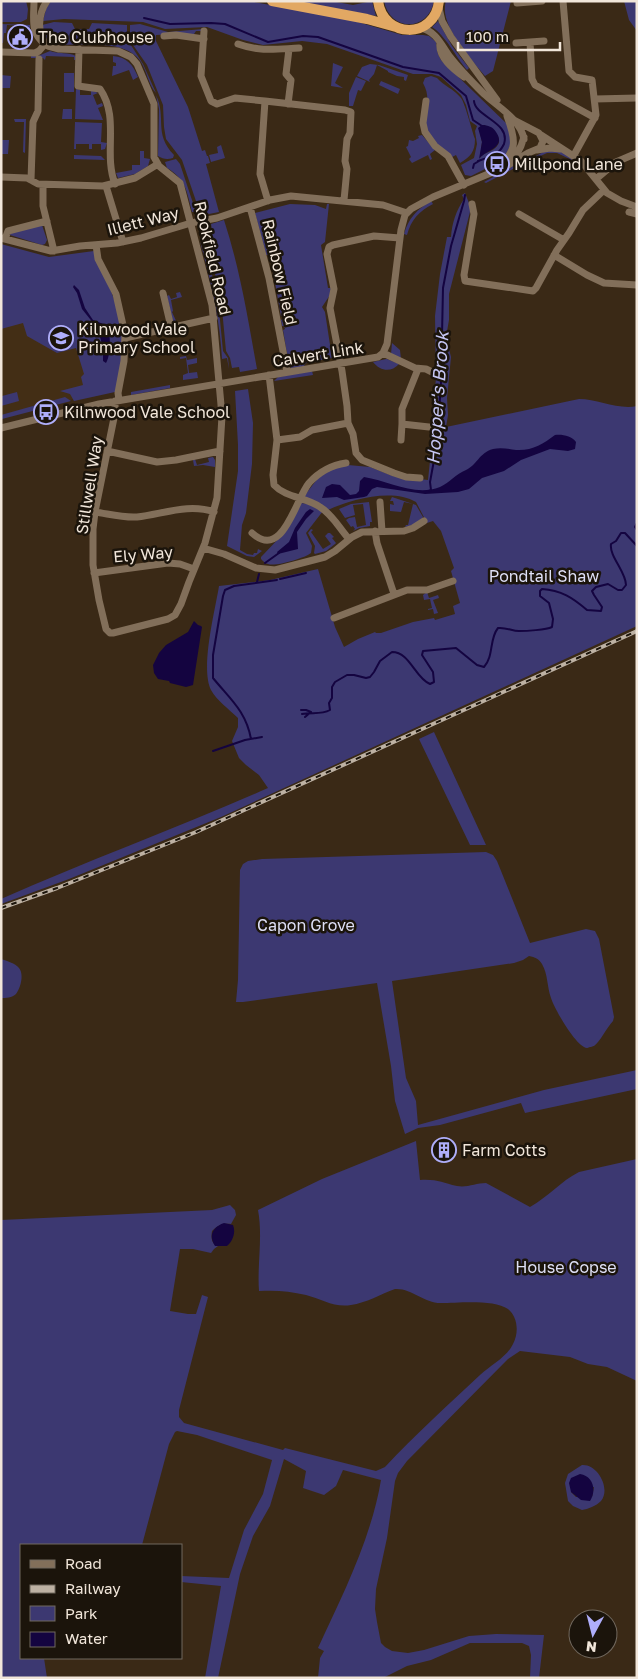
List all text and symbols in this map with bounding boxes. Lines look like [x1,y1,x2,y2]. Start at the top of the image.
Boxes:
scale bar [458,20,560,52]
public building icon: The Clubhouse [7,24,33,50]
place label: The Clubhouse [38,27,153,47]
text: 100 m [466,27,509,45]
bus stop icon: Millpond Lane [484,151,510,177]
place label: Millpond Lane [514,154,623,174]
street label: Rookfield Road [190,199,236,317]
street label: Illett Way [105,202,181,240]
street label: Rainbow Field [258,217,302,327]
place label: Kilnwood Vale Primary School [78,319,195,357]
school or university icon: Kilnwood Vale Primary School [48,325,74,351]
water label: Hopper's Brook [421,329,453,465]
street label: Calvert Link [271,337,365,371]
bus stop icon: Kilnwood Vale School [33,399,59,425]
place label: Kilnwood Vale School [64,402,230,422]
street label: Stillwell Way [71,434,107,536]
street label: Ely Way [112,541,174,567]
park label: Pondtail Shaw [489,566,599,586]
park label: Capon Grove [257,915,355,935]
building icon: Farm Cotts [431,1137,457,1163]
place label: Farm Cotts [462,1140,546,1160]
park label: House Copse [515,1257,617,1277]
legend [20,1544,182,1659]
text: Road [65,1554,102,1572]
text: Railway [65,1579,121,1597]
text: Park [65,1604,98,1622]
north arrow [568,1609,618,1659]
text: Water [65,1629,108,1647]
text: N [585,1638,598,1656]

